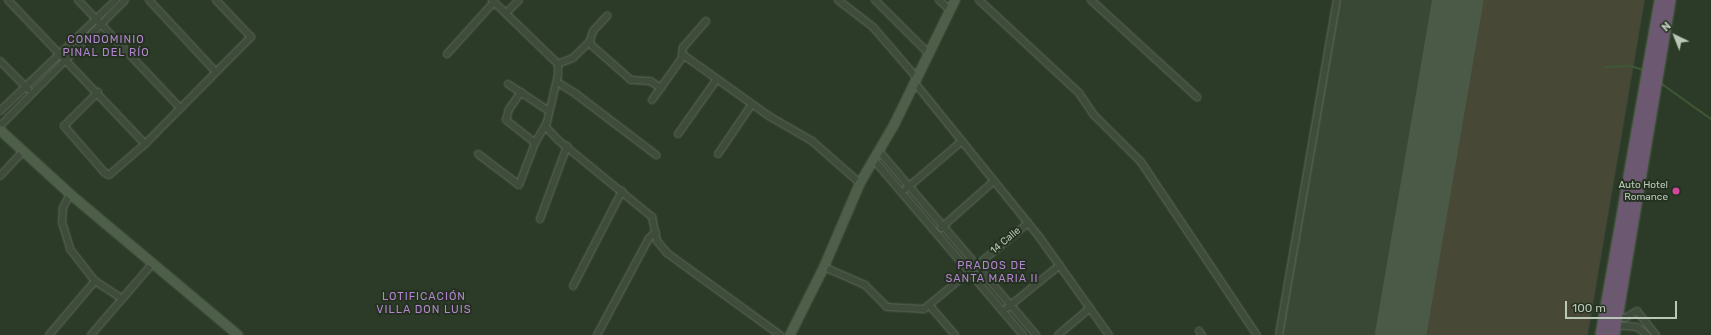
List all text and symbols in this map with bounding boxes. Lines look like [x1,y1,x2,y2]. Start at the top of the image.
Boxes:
north arrow [1655,16,1695,56]
text: N [1659,19,1674,34]
district label: CONDOMINIO PINAL DEL RÍO [62,34,150,60]
place label: Auto Hotel Romance [1618,179,1668,202]
marker: Auto Hotel Romance [1671,186,1681,196]
street label: 14 Calle [989,225,1023,257]
district label: PRADOS DE SANTA MARIA II [945,260,1039,286]
district label: LOTIFICACIÓN VILLA DON LUIS [376,291,472,317]
scale bar [1567,293,1679,319]
text: 100 m [1572,301,1606,315]

